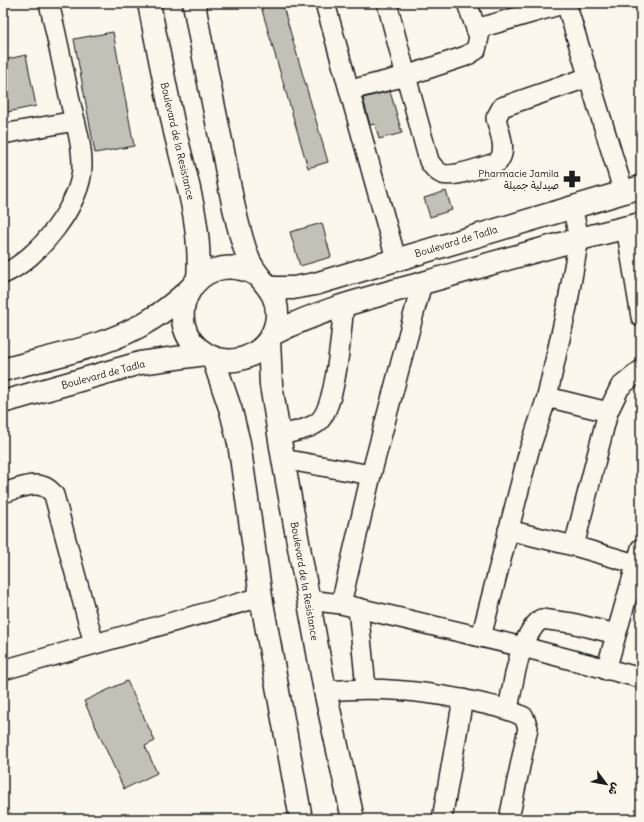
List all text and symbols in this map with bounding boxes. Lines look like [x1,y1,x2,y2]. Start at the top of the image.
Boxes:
street label: Boulevard de la Resistance [158,81,197,201]
place label: Pharmacie Jamila صيدلية جميلة [478,167,559,192]
pharmacy icon: Pharmacie Jamila صيدلية جميلة [562,169,582,189]
street label: Boulevard de Tadla [413,223,499,260]
street label: Boulevard de Tadla [60,357,147,392]
street label: Boulevard de la Resistance [288,521,321,641]
north arrow [586,764,626,804]
text: ش [605,780,624,798]

